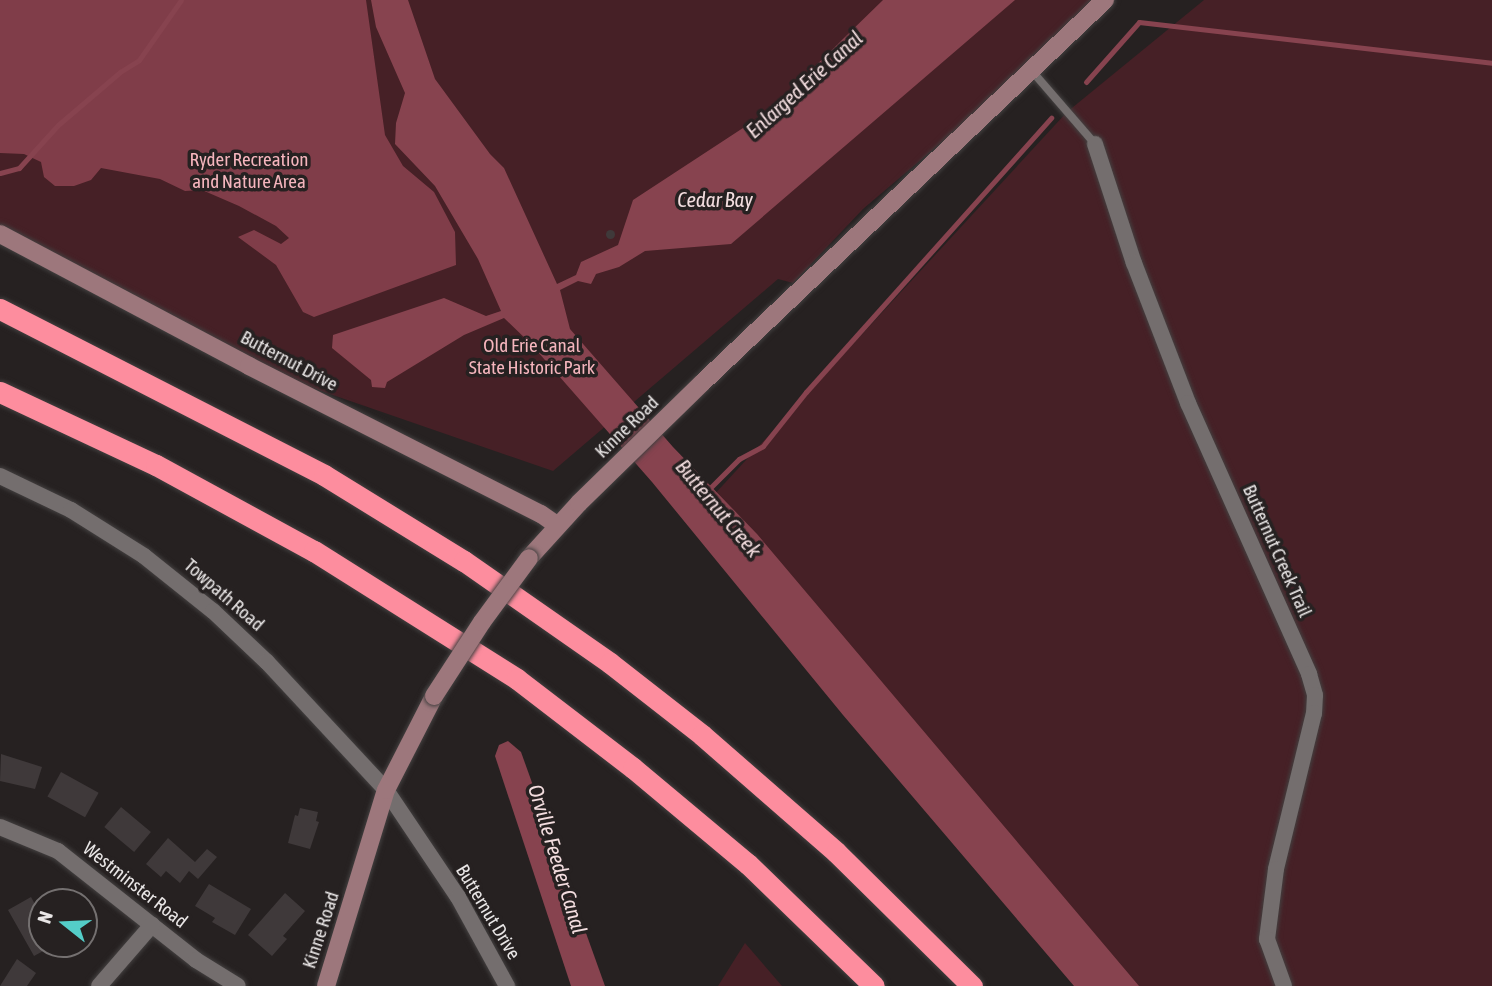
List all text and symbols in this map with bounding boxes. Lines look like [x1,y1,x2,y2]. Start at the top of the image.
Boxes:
water label: Enlarged Erie Canal [740,25,868,143]
park label: Ryder Recreation and Nature Area [189,149,309,193]
water label: Cedar Bay [677,186,753,212]
street label: Butternut Drive [237,326,341,396]
park label: Old Erie Canal State Historic Park [469,335,595,379]
street label: Kinne Road [590,391,664,463]
water label: Butternut Creek [671,454,767,562]
street label: Butternut Creek Trail [1238,481,1316,621]
street label: Towpath Road [179,554,269,636]
water label: Orville Feeder Canal [523,781,593,937]
street label: Westminster Road [78,837,192,933]
street label: Butternut Drive [451,860,525,964]
north arrow [28,888,98,958]
street label: Kinne Road [298,889,344,971]
text: N [33,908,57,926]

